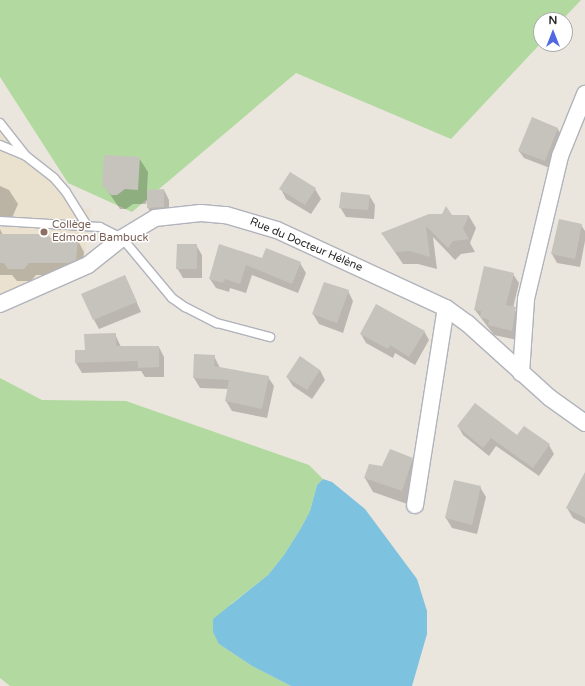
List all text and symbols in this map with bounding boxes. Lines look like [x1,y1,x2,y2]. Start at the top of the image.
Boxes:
north arrow [533,12,573,52]
text: N [549,14,557,27]
street label: Rue du Docteur Hélène [248,215,364,275]
place label: Collège Edmond Bambuck [52,219,148,245]
marker: Collège Edmond Bambuck [39,227,49,237]

